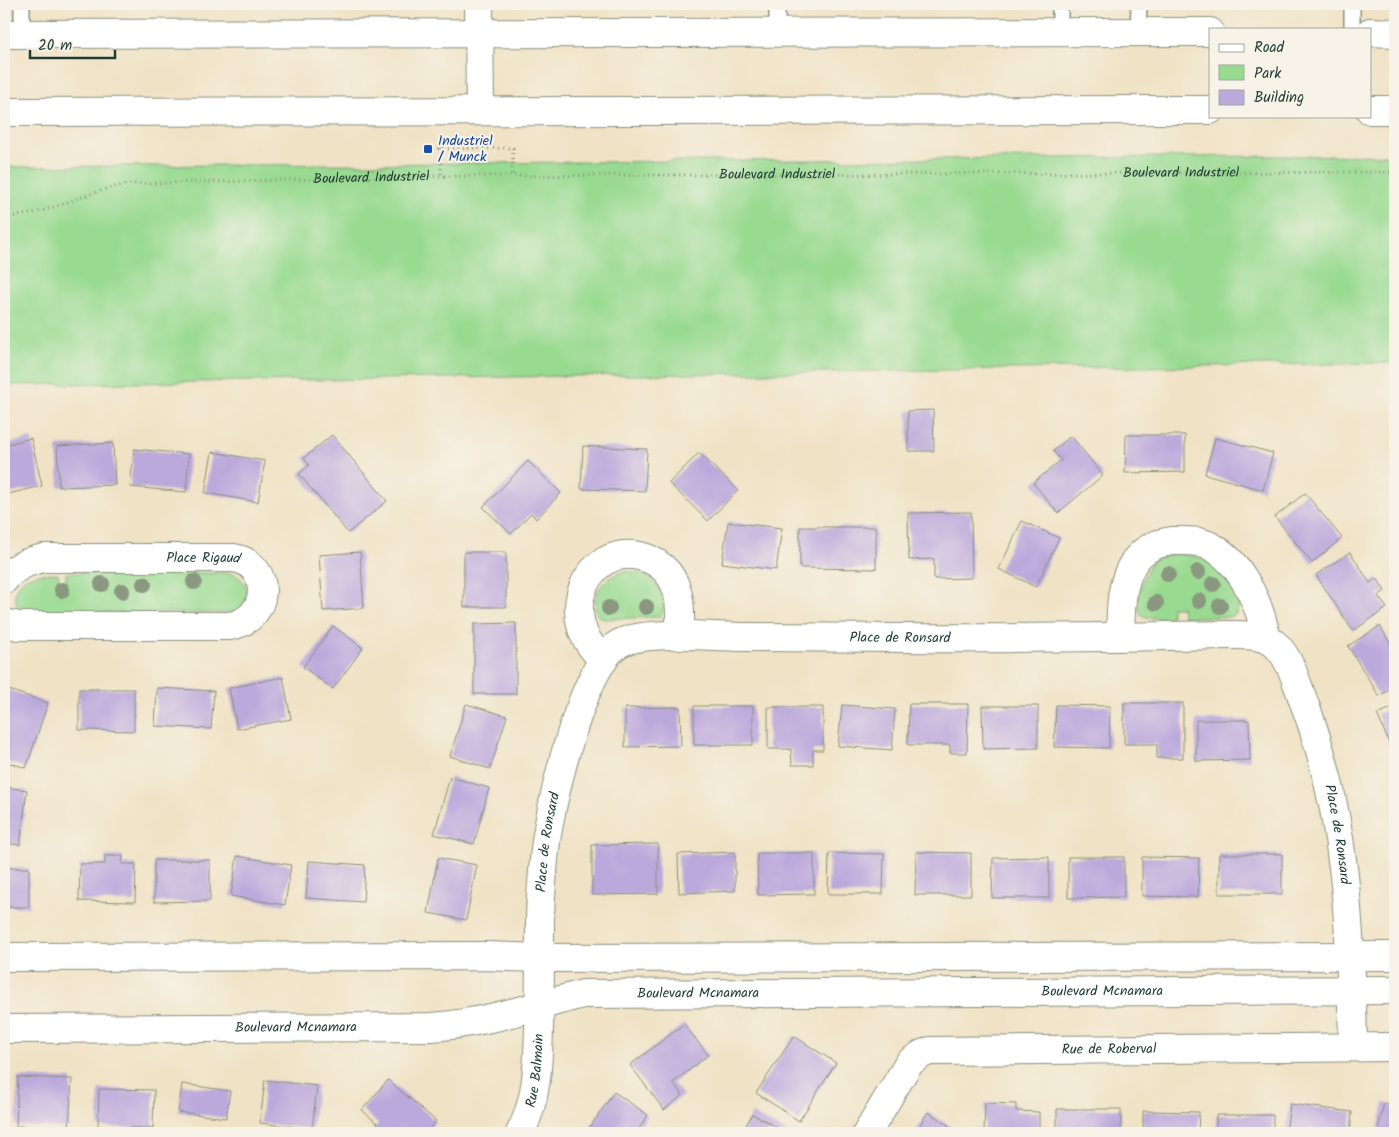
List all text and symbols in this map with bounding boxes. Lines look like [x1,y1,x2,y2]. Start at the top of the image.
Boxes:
scale bar [30,28,115,60]
legend [1209,28,1372,118]
text: 20 m [38,34,72,58]
text: Road [1254,36,1285,60]
text: Park [1254,62,1282,86]
text: Building [1254,86,1304,110]
place label: Industriel / Munck [438,130,493,168]
marker: Industriel / Munck [422,143,434,155]
street label: Boulevard Industriel [1123,162,1240,184]
street label: Boulevard Industriel [719,163,836,186]
street label: Boulevard Industriel [313,165,430,190]
street label: Place Rigaud [166,547,244,570]
street label: Place de Ronsard [850,627,952,649]
street label: Place de Ronsard [1318,782,1356,886]
street label: Place de Ronsard [530,789,566,893]
street label: Boulevard Mcnamara [1041,980,1163,1003]
street label: Boulevard Mcnamara [637,982,759,1005]
street label: Boulevard Mcnamara [235,1016,357,1039]
street label: Rue Balmain [520,1033,550,1110]
street label: Rue de Roberval [1062,1038,1157,1061]

